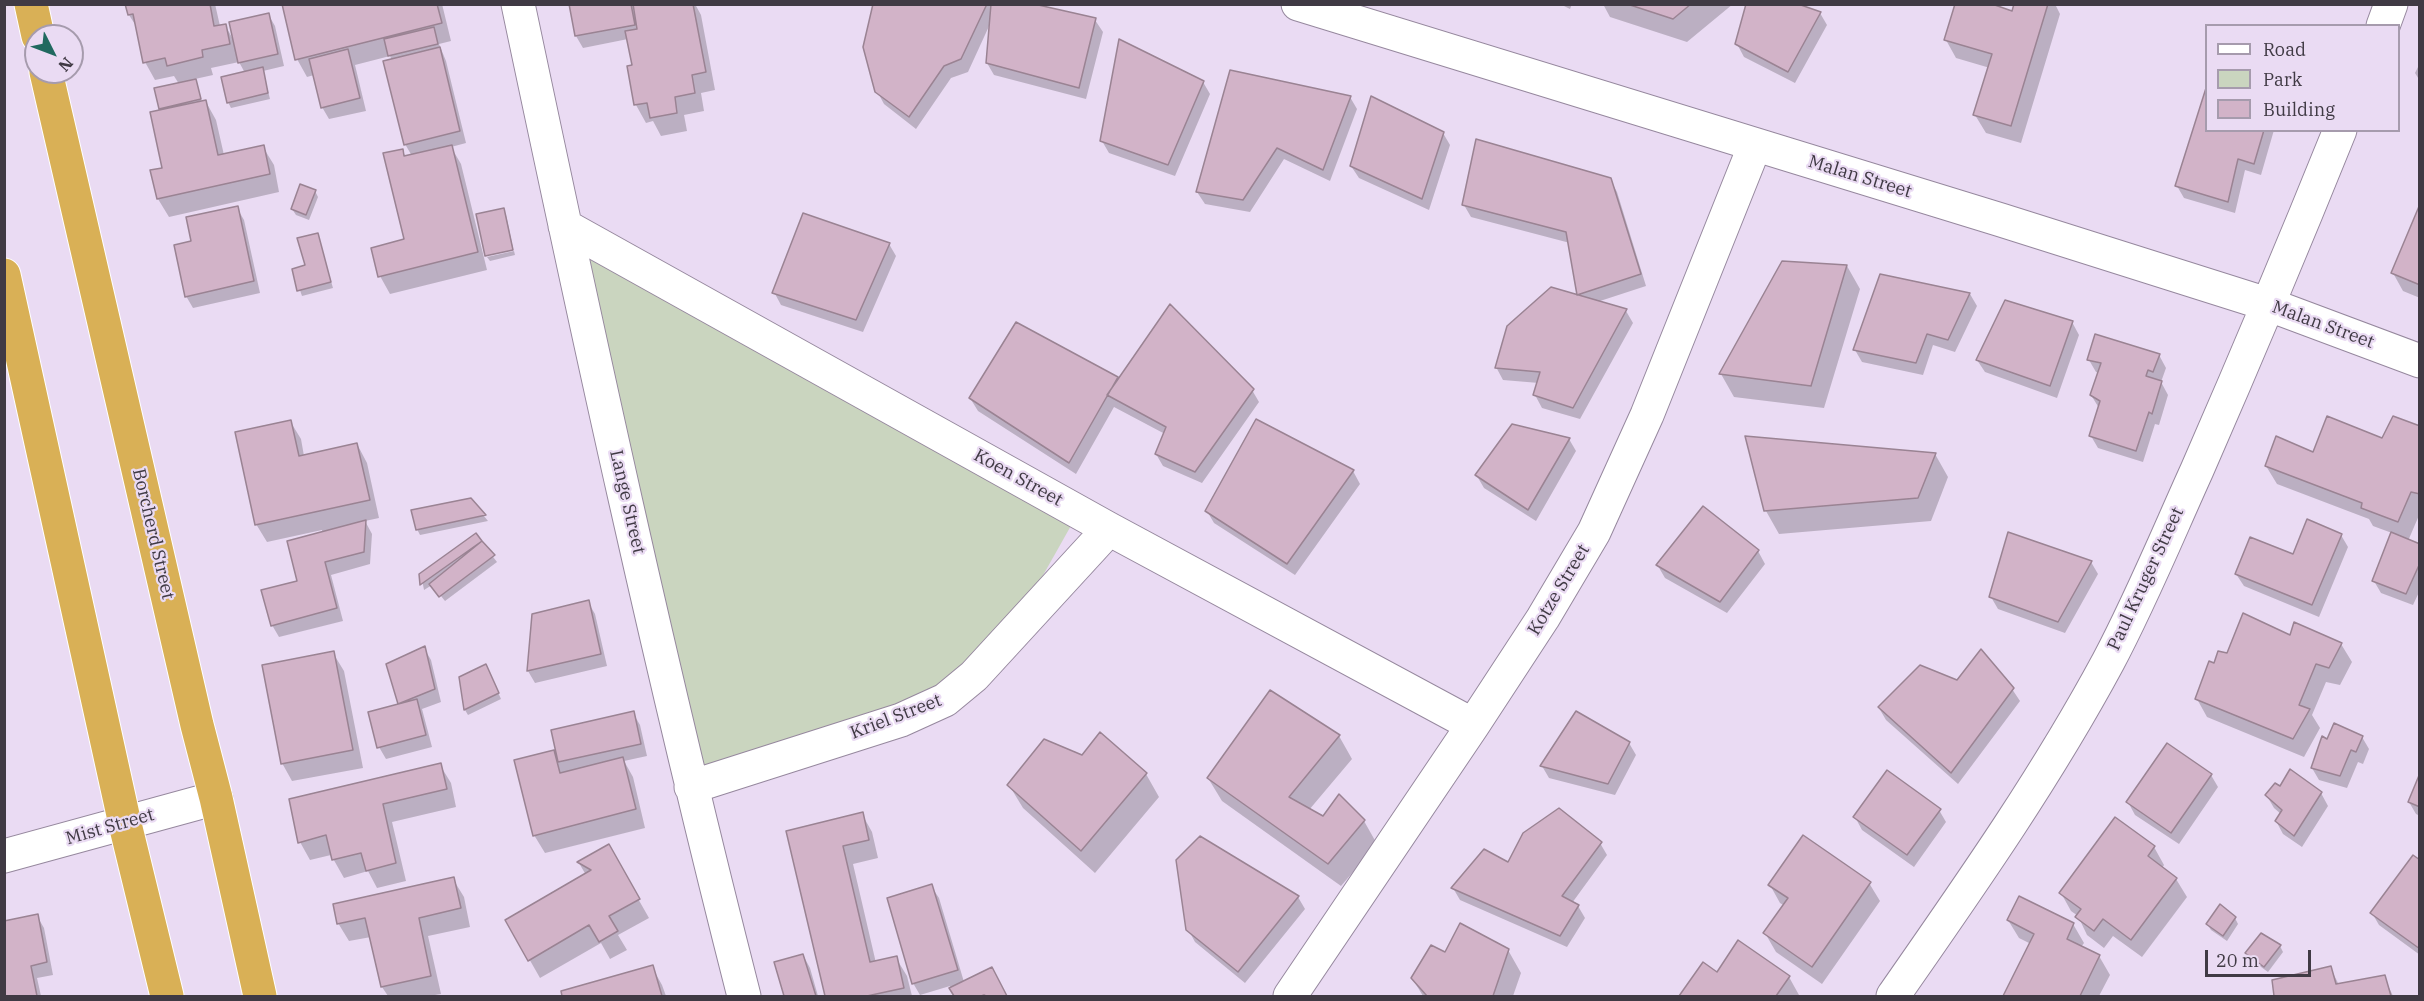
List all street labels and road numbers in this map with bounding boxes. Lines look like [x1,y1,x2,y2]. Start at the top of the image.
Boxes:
street label: Malan Street [1806,151,1914,203]
street label: Malan Street [2269,297,2377,353]
street label: Koen Street [970,445,1066,511]
street label: Lange Street [605,448,649,556]
street label: Borcherd Street [127,466,179,602]
street label: Paul Kruger Street [2103,504,2189,654]
street label: Kotze Street [1523,541,1595,639]
street label: Kriel Street [847,690,945,744]
street label: Mist Street [63,804,157,850]

